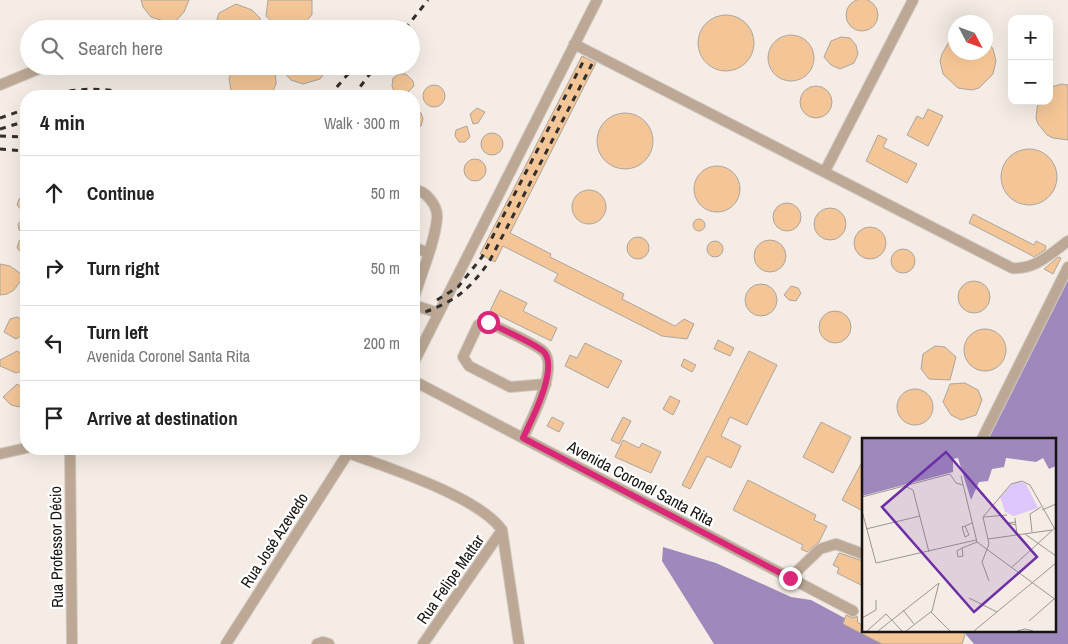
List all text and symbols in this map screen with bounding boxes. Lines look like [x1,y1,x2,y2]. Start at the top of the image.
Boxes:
north arrow [948,15,993,60]
map controls [1008,15,1053,105]
button: + [1008,15,1053,60]
search box [20,20,420,75]
icon: search [38,34,66,62]
text: Search here [78,35,163,61]
button: − [1008,60,1053,105]
text: 4 min [40,108,85,137]
text: Walk · 300 m [324,112,400,134]
icon: ahead [40,179,68,207]
text: Continue [87,180,155,206]
text: 50 m [371,182,400,204]
icon: right [40,254,68,282]
text: Turn right [87,255,159,281]
text: 50 m [371,257,400,279]
route start [477,311,500,334]
text: Turn left [87,319,148,345]
icon: left [40,329,68,357]
text: 200 m [364,332,400,354]
text: Avenida Coronel Santa Rita [87,345,250,367]
icon: arrive [40,404,68,432]
text: Arrive at destination [87,405,238,431]
street label: Avenida Coronel Santa Rita [563,435,719,531]
inset map [862,438,1056,632]
street label: Rua Professor Décio [44,486,68,608]
street label: Rua José Azevedo [235,488,313,592]
street label: Rua Felipe Mattar [411,529,489,628]
route end [779,567,802,590]

